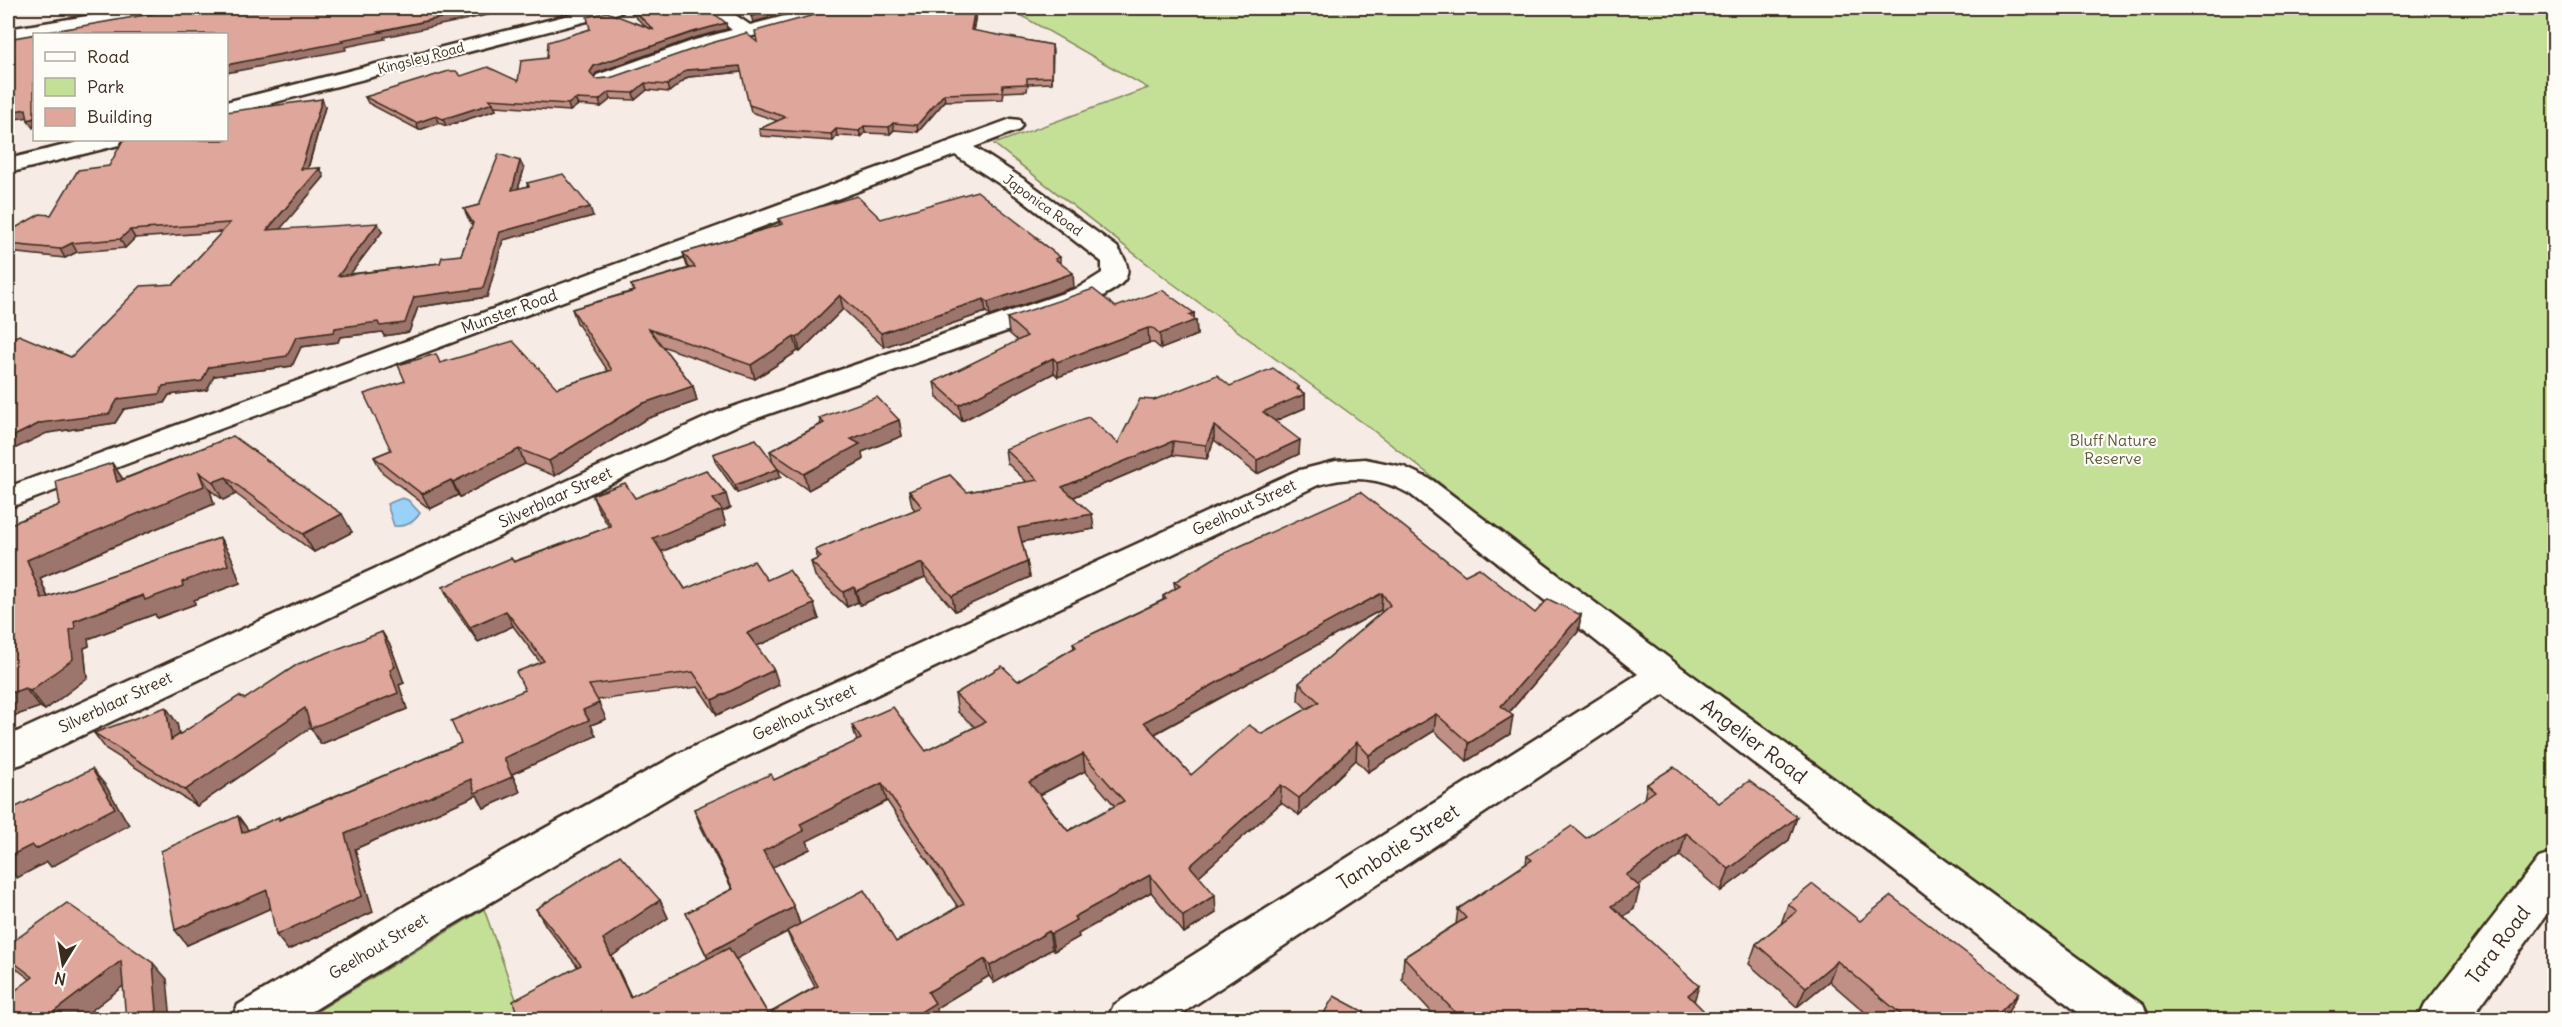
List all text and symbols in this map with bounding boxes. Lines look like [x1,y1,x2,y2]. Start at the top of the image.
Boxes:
legend [33,33,228,141]
street label: Kingsley Road [376,38,466,78]
text: Road [87,45,130,68]
text: Park [87,75,124,98]
text: Building [87,105,152,128]
street label: Japonica Road [1000,170,1086,240]
street label: Munster Road [458,284,560,338]
park label: Bluff Nature Reserve [2069,430,2157,468]
street label: Silverblaar Street [495,462,615,532]
street label: Geelhout Street [1189,474,1299,540]
street label: Silverblaar Street [55,667,175,737]
street label: Geelhout Street [749,679,859,745]
street label: Angelier Road [1696,693,1812,789]
street label: Tambotie Street [1332,798,1464,895]
street label: Tara Road [2460,900,2535,989]
street label: Geelhout Street [325,908,432,983]
north arrow [33,934,93,994]
text: N [53,968,67,990]

